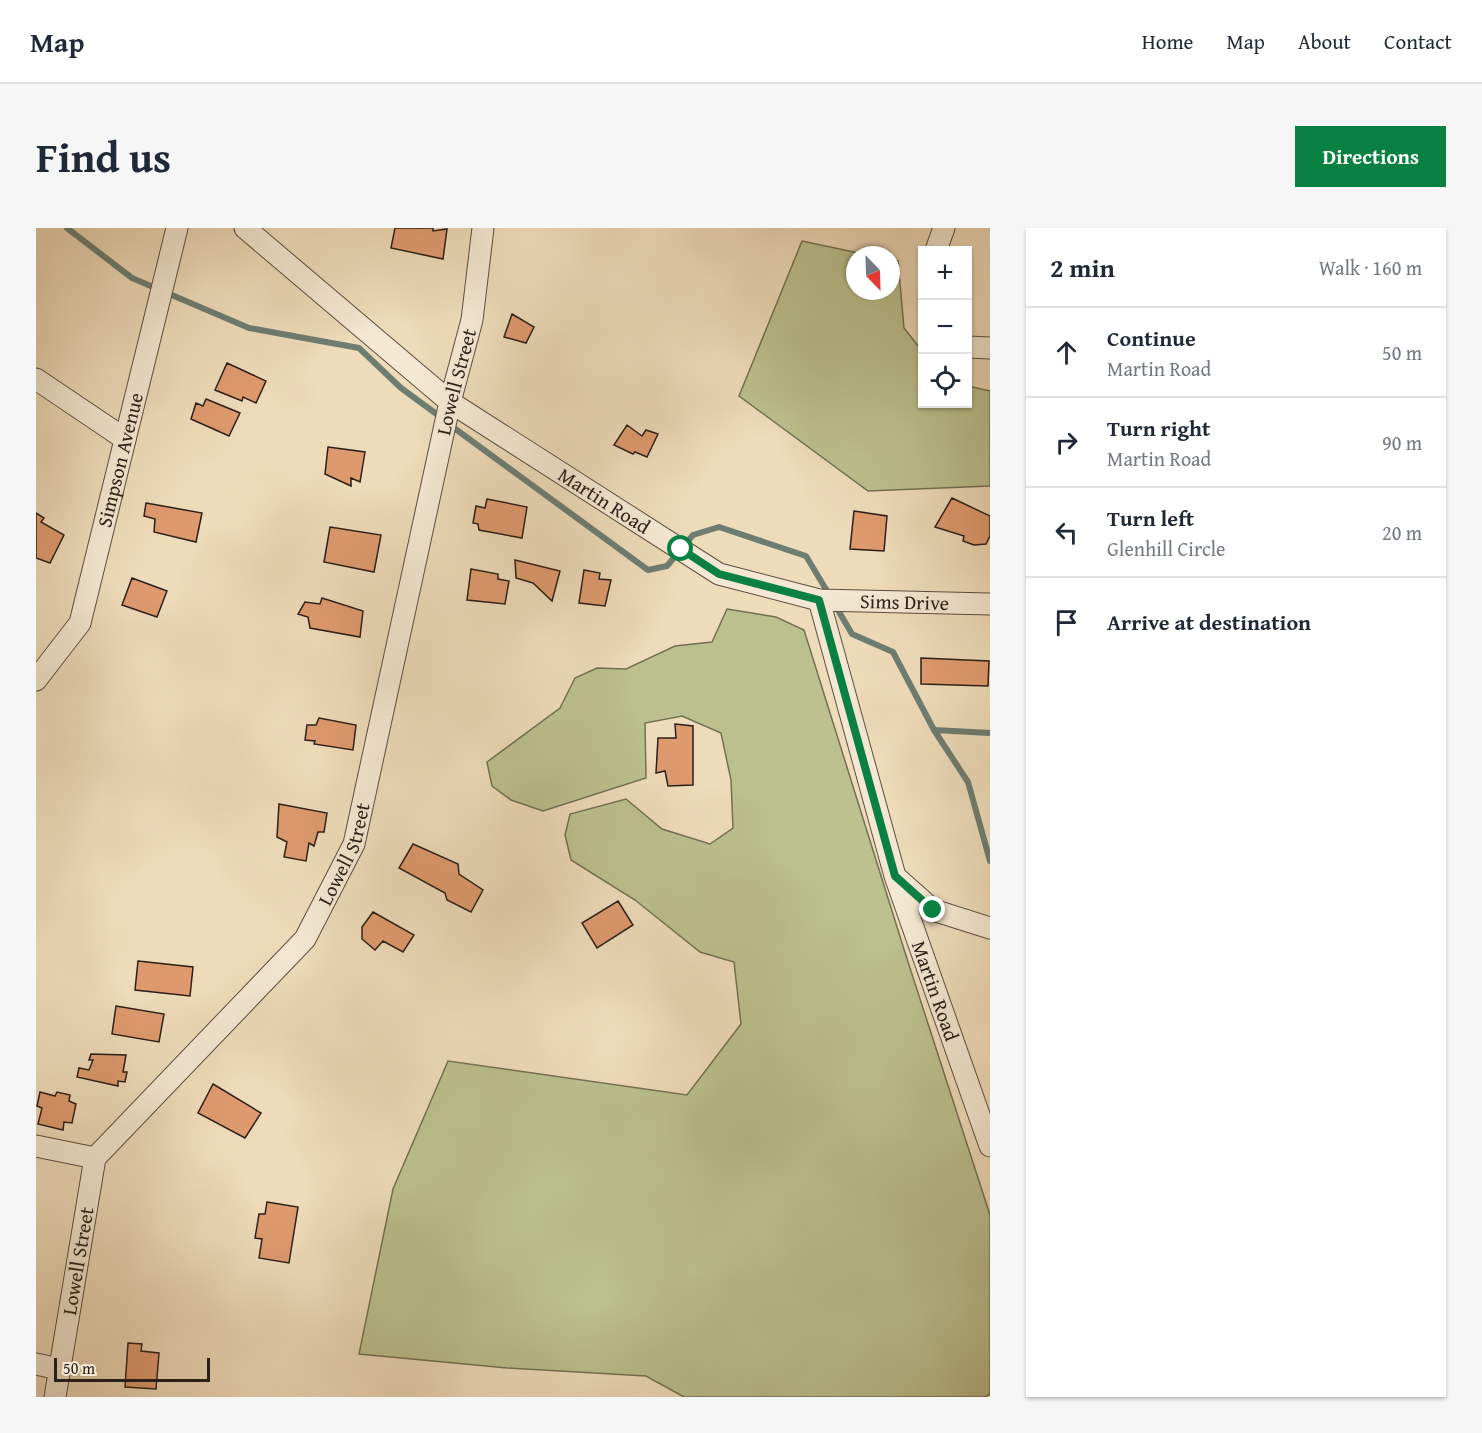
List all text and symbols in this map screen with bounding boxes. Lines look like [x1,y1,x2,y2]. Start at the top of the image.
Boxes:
text: Map [30,21,84,62]
text: Home [1142,26,1193,57]
text: Map [1226,26,1265,57]
text: About [1298,26,1351,57]
text: Contact [1384,26,1452,57]
text: Find us [36,126,171,187]
button: Directions [1295,126,1446,187]
north arrow [846,246,900,300]
map controls [918,246,972,408]
button: + [918,246,972,300]
text: 2 min [1050,248,1115,287]
text: Walk · 160 m [1319,253,1422,282]
button: − [918,300,972,354]
text: Continue [1107,322,1196,354]
street label: Lowell Street [428,325,483,438]
icon: ahead [1050,336,1083,369]
text: 50 m [1382,338,1422,367]
button: locate [918,354,972,408]
text: Martin Road [1107,354,1211,383]
street label: Simpson Avenue [89,389,150,530]
text: Turn right [1107,412,1210,444]
icon: right [1050,426,1083,459]
text: 90 m [1382,428,1422,457]
text: Martin Road [1107,444,1211,473]
street label: Martin Road [553,460,657,541]
text: Turn left [1107,502,1194,534]
icon: left [1050,516,1083,549]
text: 20 m [1382,518,1422,547]
text: Glenhill Circle [1107,534,1226,563]
route start [667,535,693,561]
street label: Sims Drive [860,586,949,617]
icon: arrive [1050,606,1083,639]
text: Arrive at destination [1107,606,1311,638]
street label: Lowell Street [310,800,377,910]
route end [919,896,945,922]
street label: Martin Road [905,937,967,1045]
street label: Lowell Street [54,1205,101,1317]
scale bar [54,1355,210,1382]
text: 50 m [63,1356,95,1380]

